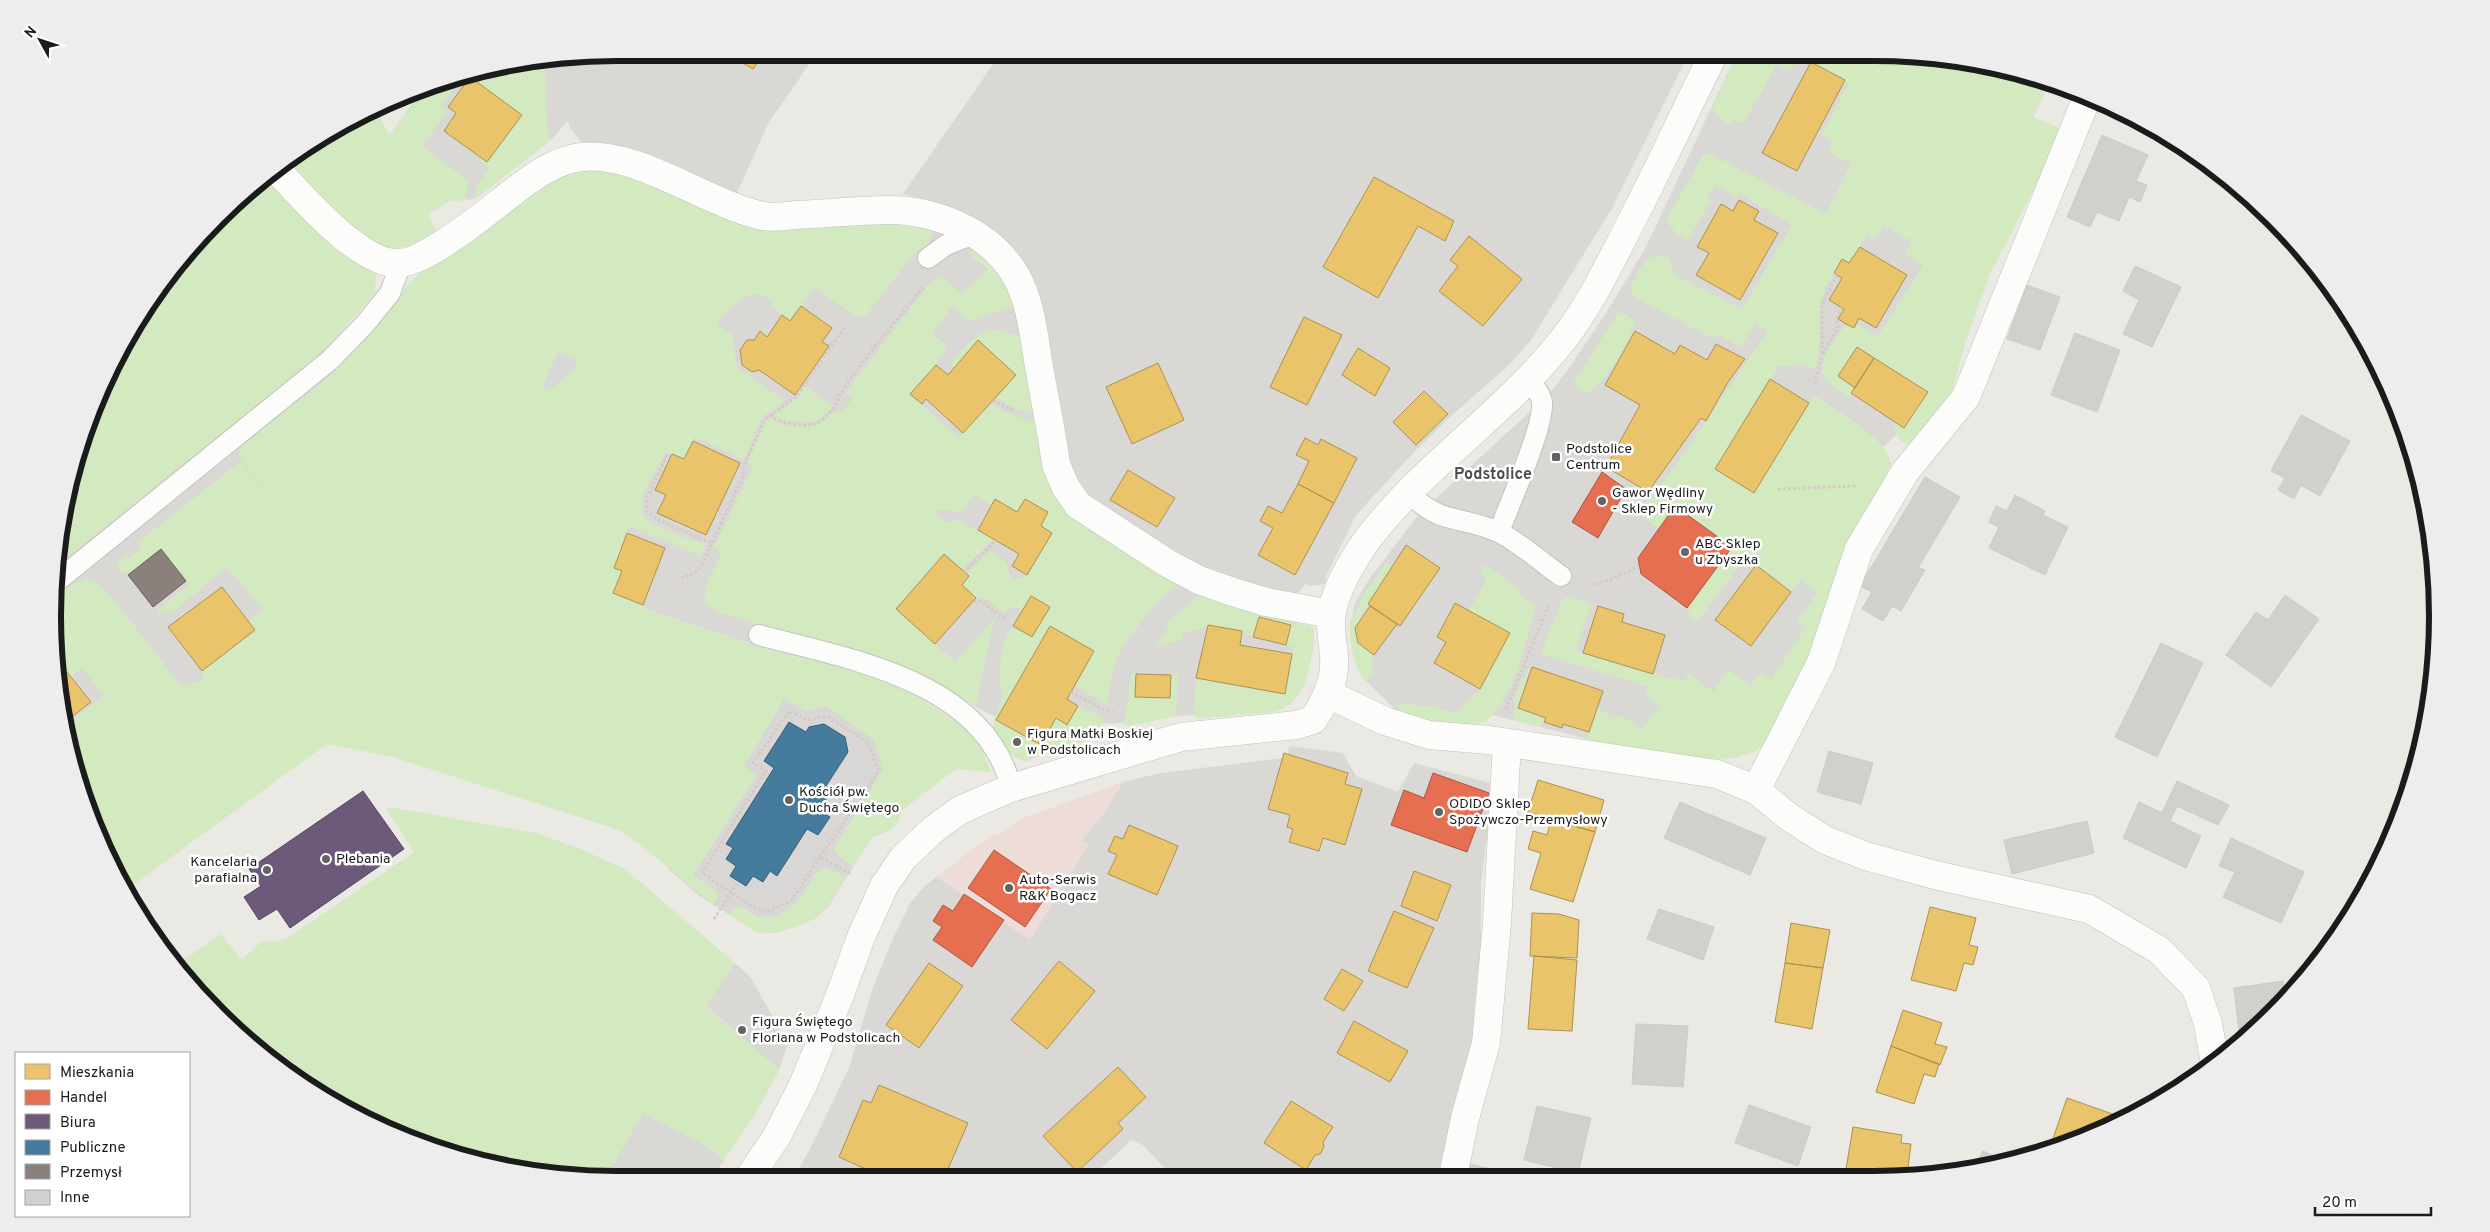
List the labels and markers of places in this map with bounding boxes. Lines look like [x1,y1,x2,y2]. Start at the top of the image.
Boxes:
place label: Podstolice Centrum [1566,441,1632,474]
marker: Podstolice Centrum [1550,451,1562,463]
place label: Gawor Wędliny - Sklep Firmowy [1612,485,1713,518]
marker: Gawor Wędliny - Sklep Firmowy [1596,495,1608,507]
place label: ABC Sklep u Zbyszka [1695,536,1761,569]
marker: ABC Sklep u Zbyszka [1679,546,1691,558]
place label: Figura Matki Boskiej w Podstolicach [1027,726,1153,759]
marker: Figura Matki Boskiej w Podstolicach [1011,736,1023,748]
place label: Kościół pw. Ducha Świętego [799,784,900,817]
marker: Kościół pw. Ducha Świętego [783,794,795,806]
place label: ODIDO Sklep Spożywczo-Przemysłowy [1449,796,1608,829]
marker: ODIDO Sklep Spożywczo-Przemysłowy [1433,806,1445,818]
place label: Plebania [336,851,390,868]
marker: Plebania [320,853,332,865]
place label: Kancelaria parafialna [190,854,257,887]
marker: Kancelaria parafialna [261,864,273,876]
place label: Auto-Serwis R&K Bogacz [1019,872,1097,905]
marker: Auto-Serwis R&K Bogacz [1003,882,1015,894]
place label: Figura Świętego Floriana w Podstolicach [752,1013,900,1047]
marker: Figura Świętego Floriana w Podstolicach [736,1024,748,1036]

